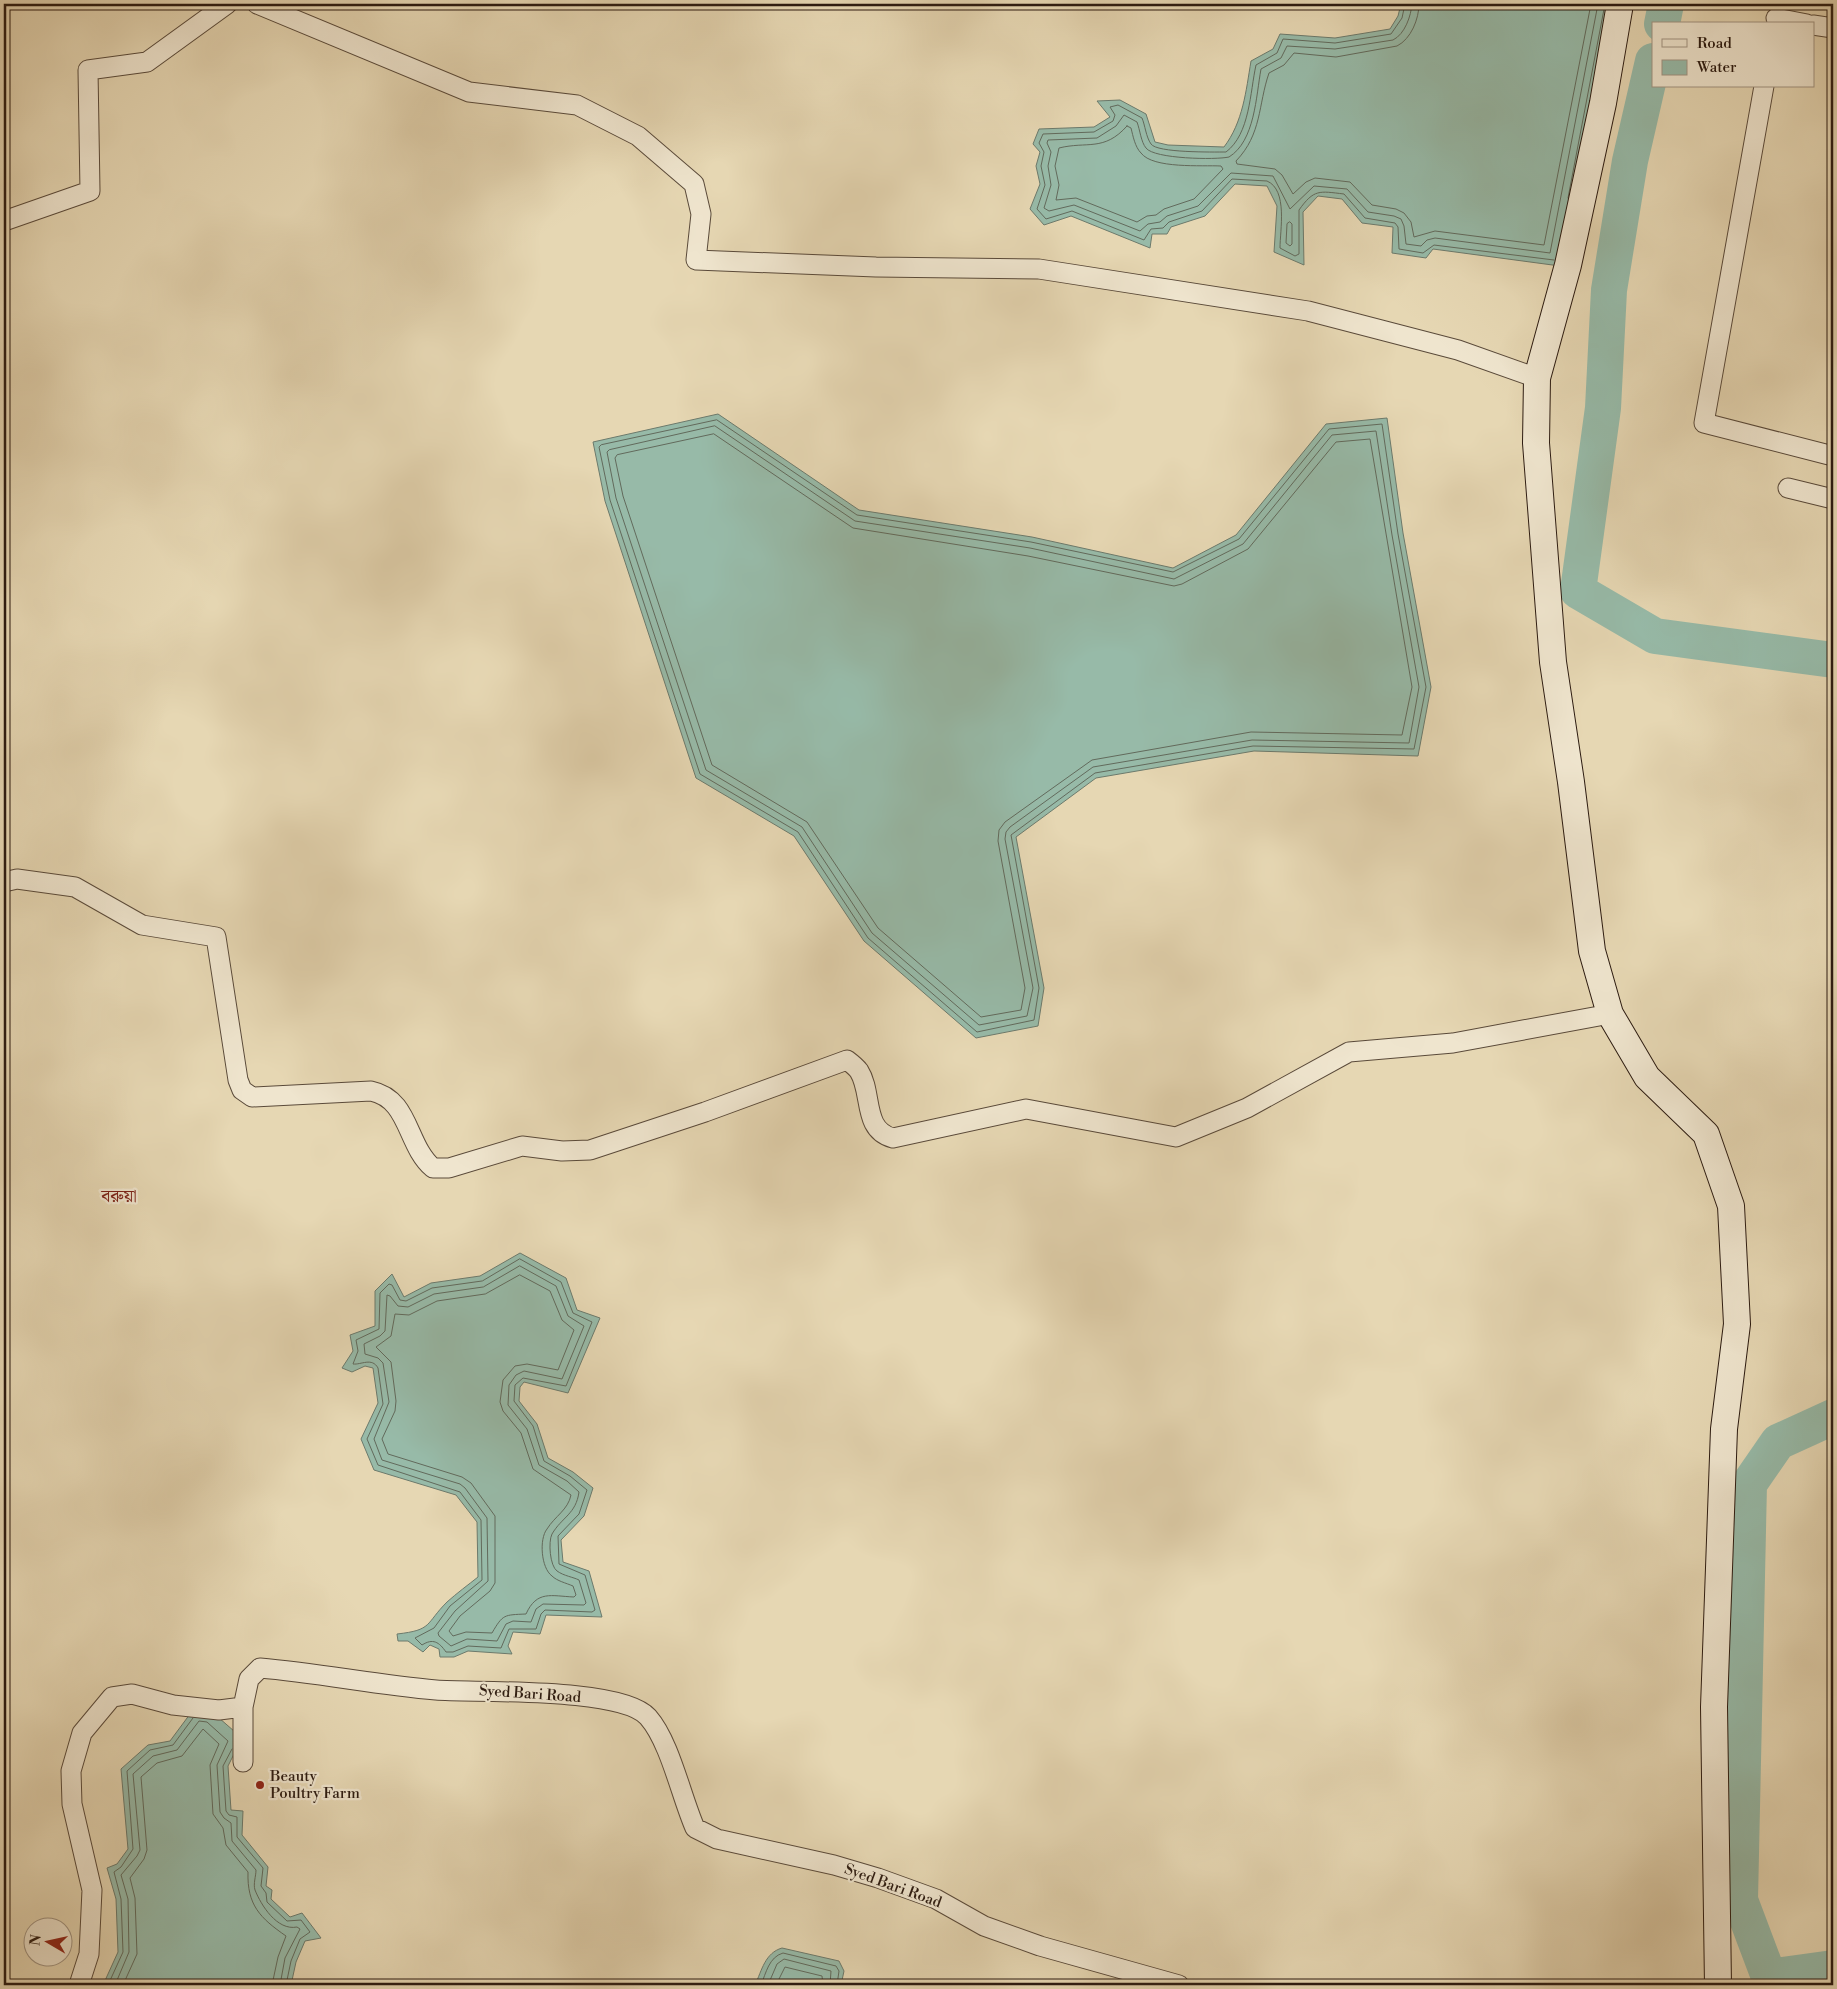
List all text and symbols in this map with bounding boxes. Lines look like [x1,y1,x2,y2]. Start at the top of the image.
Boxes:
legend [1652,22,1814,88]
text: Road [1697,34,1732,53]
text: Water [1696,58,1737,77]
district label: বরুয়া [100,1185,137,1208]
street label: Syed Bari Road [478,1681,582,1707]
place label: Beauty Poultry Farm [269,1767,360,1803]
marker: Beauty Poultry Farm [254,1779,266,1791]
street label: Syed Bari Road [842,1860,945,1913]
north arrow [22,1916,72,1966]
text: N [26,1933,46,1947]

